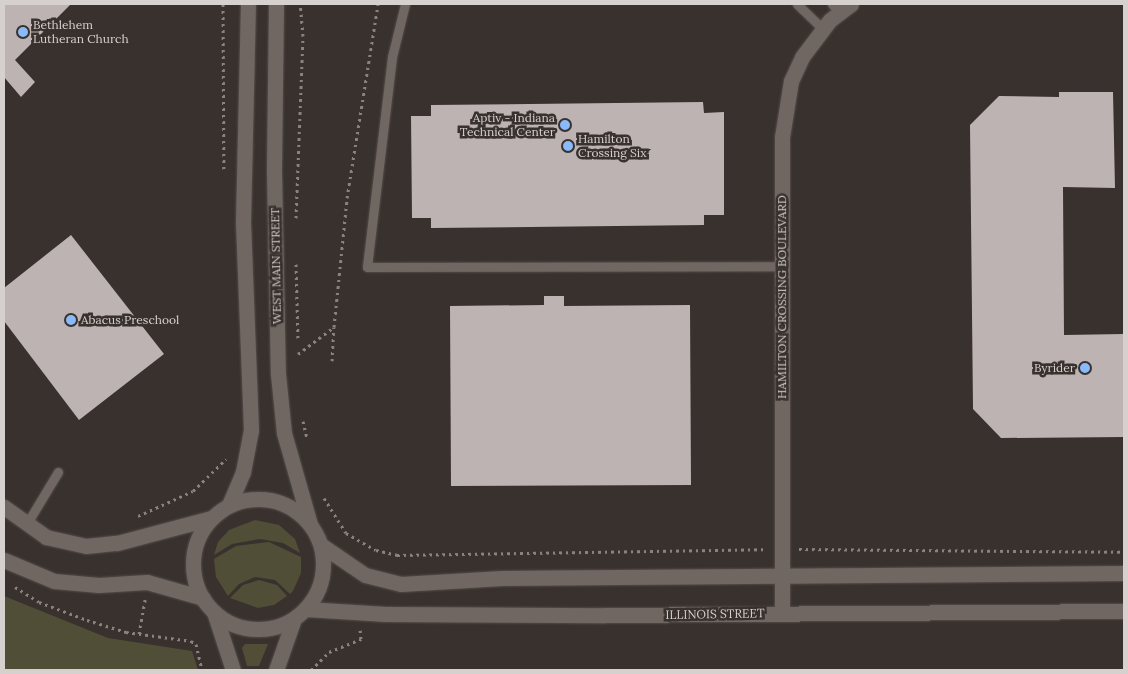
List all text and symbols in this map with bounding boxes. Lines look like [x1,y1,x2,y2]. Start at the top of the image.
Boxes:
place label: Bethlehem Lutheran Church [33,18,129,46]
marker: Bethlehem Lutheran Church [17,26,29,38]
place label: Aptiv - Indiana Technical Center [460,111,555,139]
marker: Aptiv - Indiana Technical Center [559,119,571,131]
place label: Hamilton Crossing Six [578,132,647,160]
marker: Hamilton Crossing Six [562,140,574,152]
street label: HAMILTON CROSSING BOULEVARD [775,195,789,399]
street label: WEST MAIN STREET [268,208,284,324]
place label: Abacus Preschool [81,313,179,327]
marker: Abacus Preschool [65,314,77,326]
place label: Byrider [1034,361,1075,375]
marker: Byrider [1079,362,1091,374]
street label: ILLINOIS STREET [665,606,765,622]

